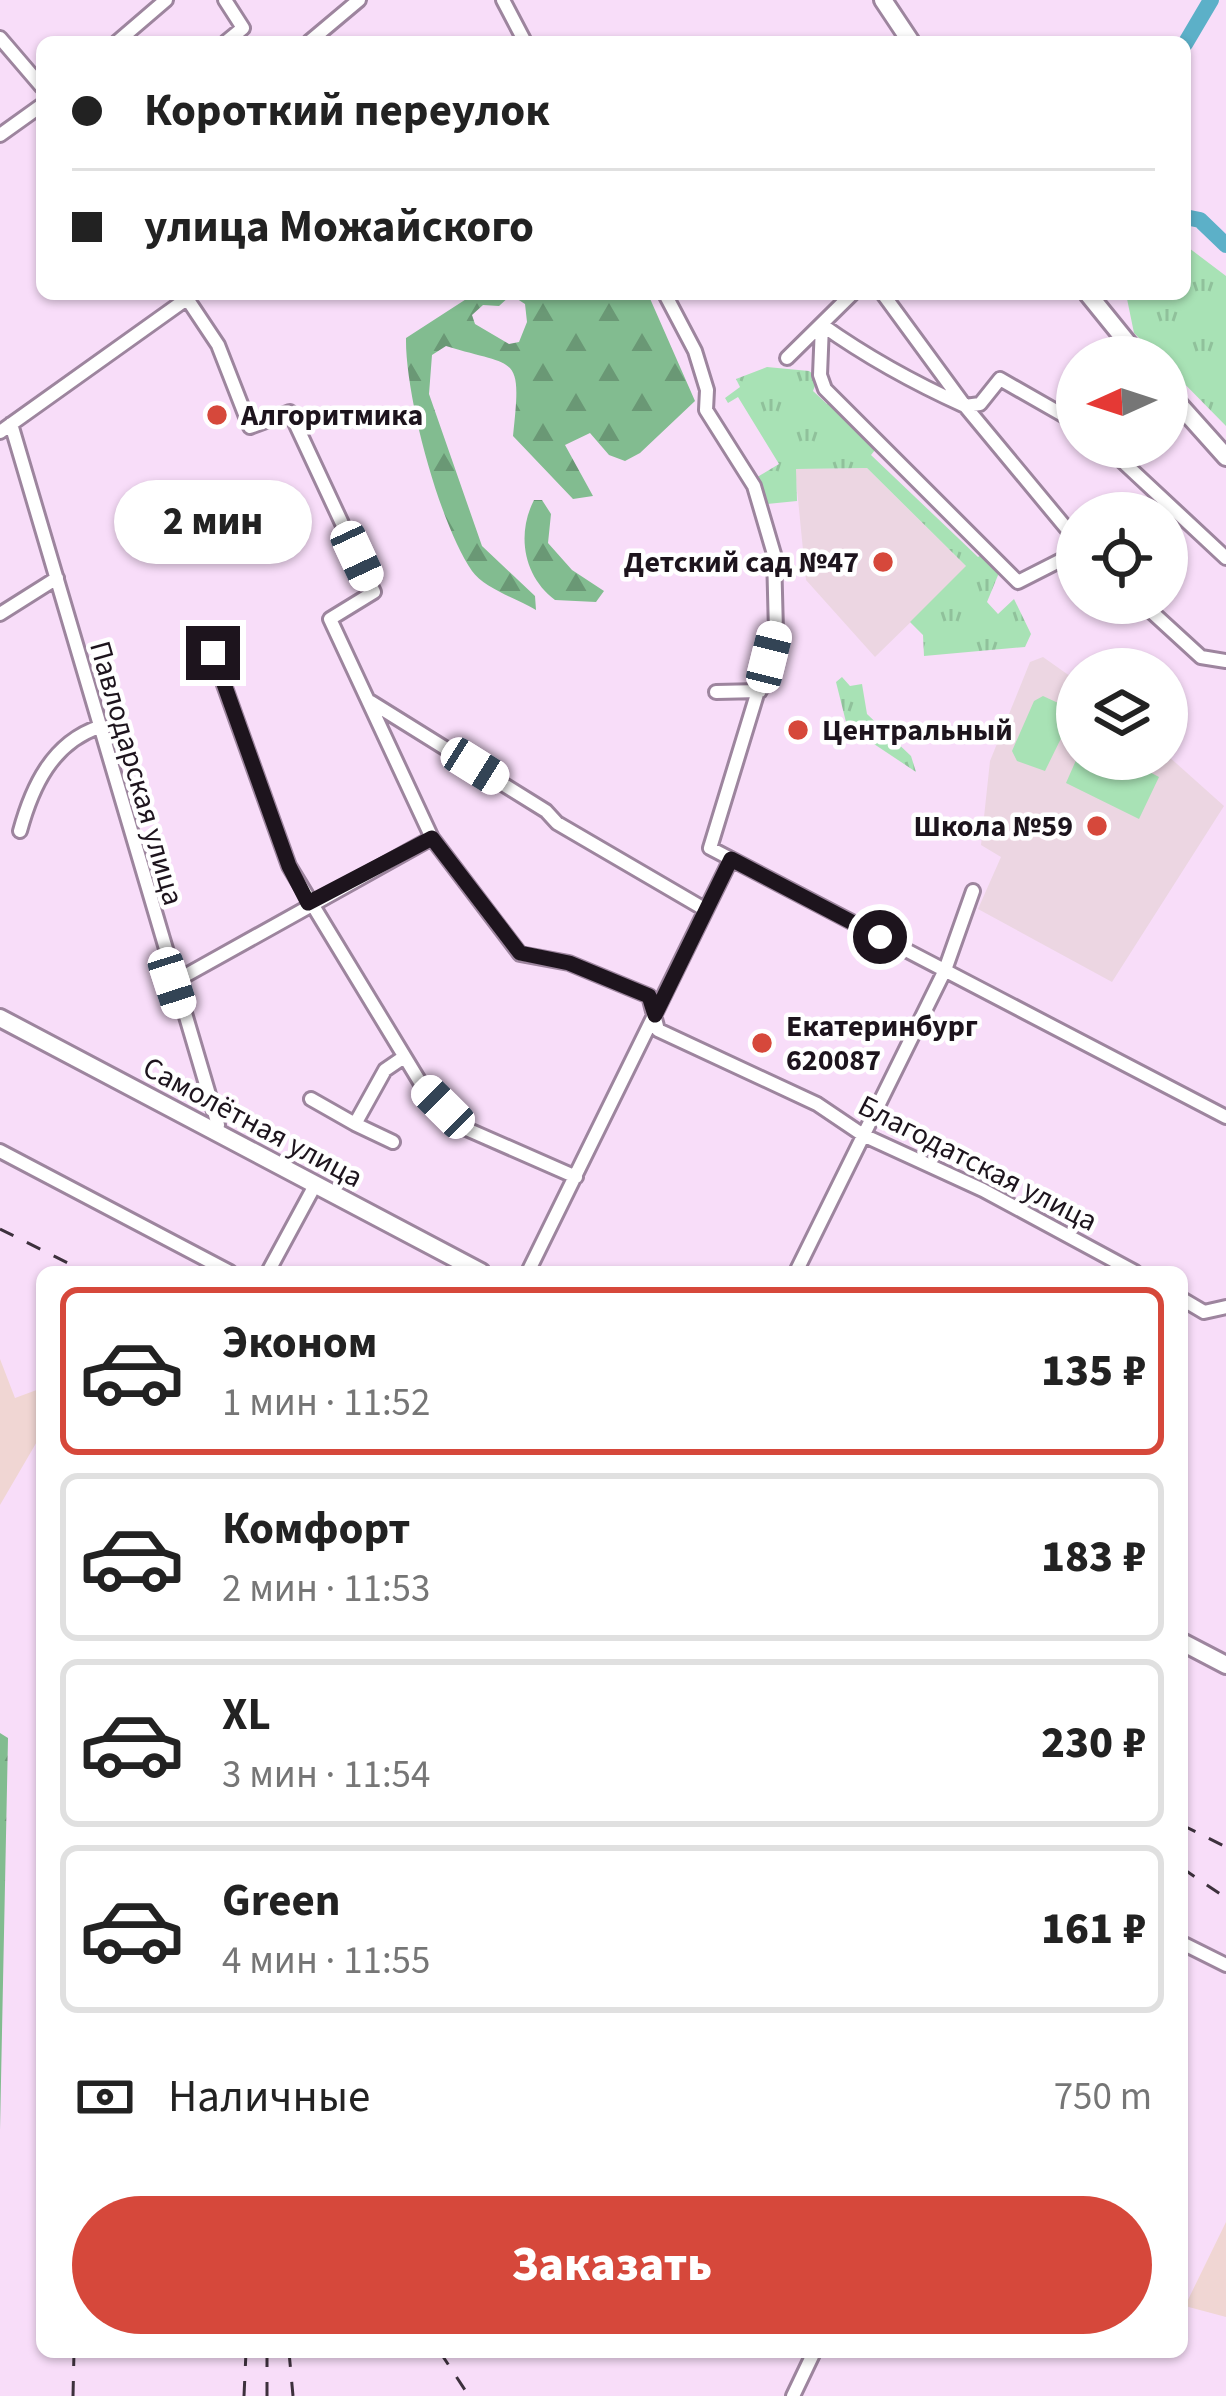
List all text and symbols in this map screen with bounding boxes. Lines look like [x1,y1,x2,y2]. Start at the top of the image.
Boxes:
text: Короткий переулок [144,79,550,143]
text: улица Можайского [144,195,534,259]
north arrow [1056,336,1188,468]
map controls [1056,336,1188,780]
place label: Алгоритмика [240,394,423,437]
marker: Алгоритмика [204,402,230,428]
callout: 2 мин [114,479,312,563]
button: locate [1056,492,1188,624]
text: 2 мин [163,494,263,550]
car [325,516,389,596]
place label: Детский сад №47 [624,541,859,584]
marker: Детский сад №47 [870,549,896,575]
car [743,618,795,696]
route end [186,626,240,680]
street label: Павлодарская улица [78,636,195,910]
button: layers [1056,648,1188,780]
place label: Центральный [822,709,1013,752]
marker: Центральный [785,717,811,743]
car [435,732,515,800]
place label: Школа №59 [914,805,1073,848]
marker: Школа №59 [1084,813,1110,839]
route start [853,910,907,964]
car [144,943,200,1023]
place label: Екатеринбург 620087 [786,1005,978,1082]
marker: Екатеринбург 620087 [749,1030,775,1056]
street label: Самолётная улица [135,1046,371,1199]
car [405,1069,481,1145]
street label: Благодатская улица [851,1084,1105,1242]
text: Эконом [222,1311,378,1375]
icon: car [78,1317,186,1425]
text: 135 ₽ [1041,1339,1146,1403]
text: 1 мин · 11:52 [222,1375,430,1431]
text: Комфорт [222,1497,410,1561]
icon: car [78,1503,186,1611]
text: 183 ₽ [1041,1525,1146,1589]
text: 2 мин · 11:53 [222,1561,430,1617]
text: XL [222,1683,271,1747]
icon: car [78,1689,186,1797]
text: 230 ₽ [1041,1711,1146,1775]
text: 3 мин · 11:54 [222,1747,430,1803]
text: Green [222,1869,341,1933]
icon: car [78,1875,186,1983]
text: 161 ₽ [1041,1897,1146,1961]
text: 4 мин · 11:55 [222,1933,430,1989]
icon: cash [72,2064,138,2130]
text: Наличные [168,2065,370,2129]
text: 750 m [1054,2069,1152,2125]
button: Заказать [72,2196,1152,2334]

